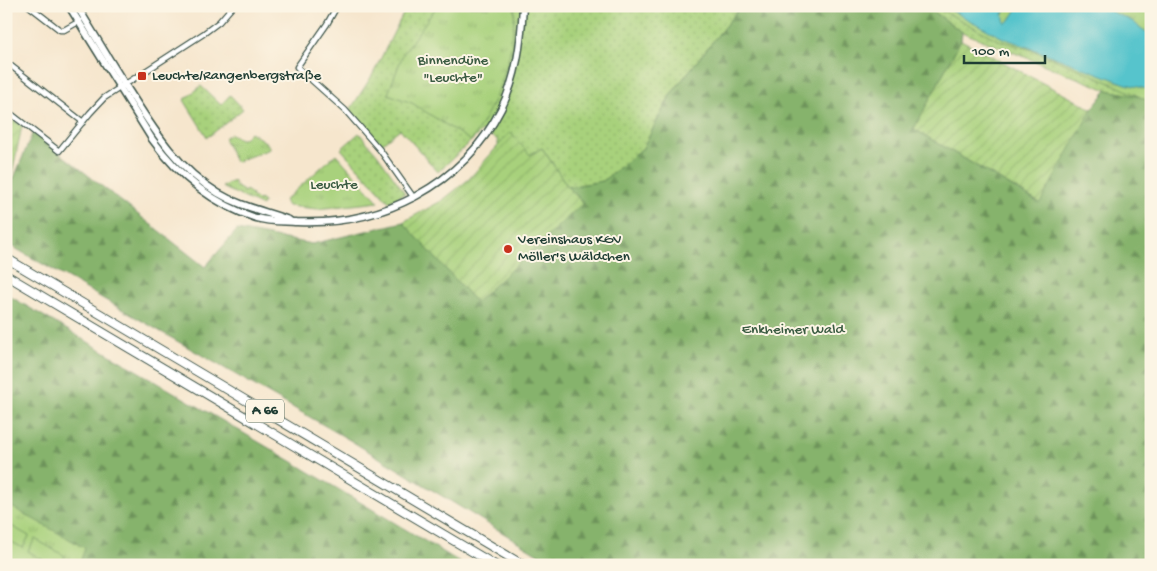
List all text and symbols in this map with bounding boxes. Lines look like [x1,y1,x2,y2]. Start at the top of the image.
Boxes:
scale bar [964,32,1046,64]
text: 100 m [971,43,1010,61]
park label: Binnendüne "Leuchte" [417,52,489,87]
place label: Leuchte/Rangenbergstraße [152,67,322,85]
marker: Leuchte/Rangenbergstraße [136,70,148,82]
park label: Leuchte [310,176,358,194]
place label: Vereinshaus KGV Möller's Wäldchen [517,231,630,266]
marker: Vereinshaus KGV Möller's Wäldchen [502,243,514,255]
park label: Enkheimer Wald [742,321,846,339]
road number: A 66 [246,400,284,422]

